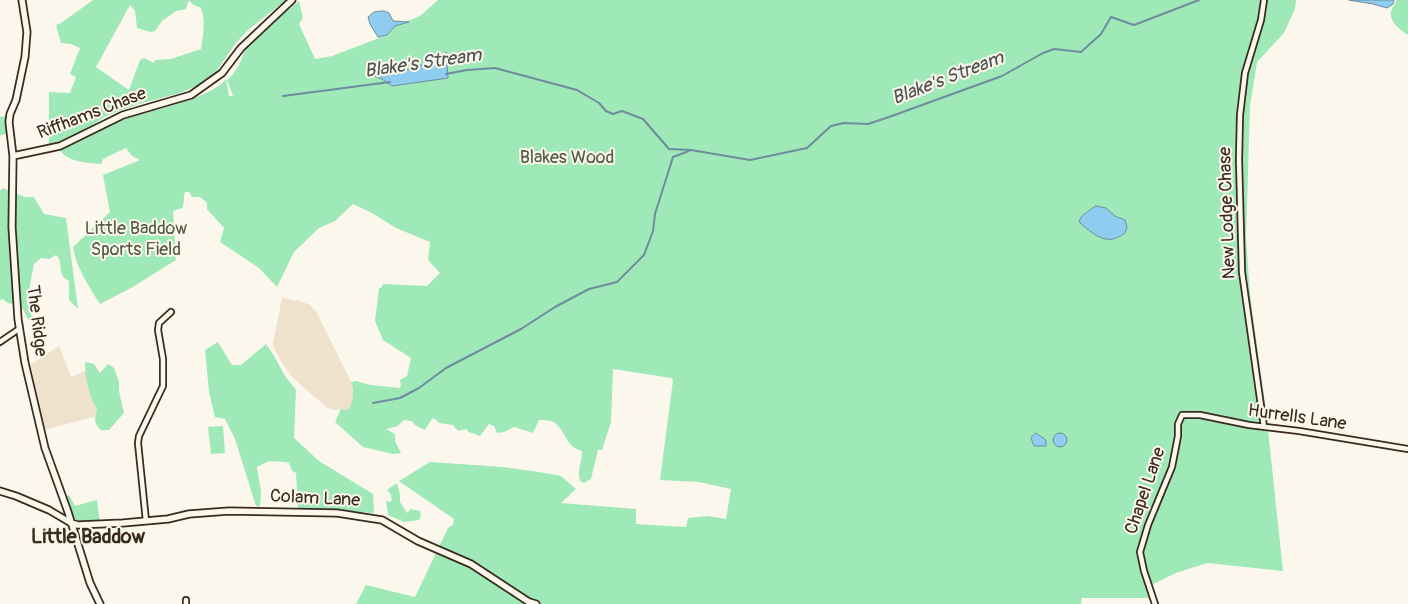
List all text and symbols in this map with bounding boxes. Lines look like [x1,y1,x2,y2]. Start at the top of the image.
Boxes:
water label: Blake's Stream [363,45,483,83]
water label: Blake's Stream [889,47,1007,111]
street label: Riffhams Chase [35,83,149,145]
park label: Blakes Wood [520,147,614,169]
street label: New Lodge Chase [1215,147,1241,279]
park label: Little Baddow Sports Field [85,218,187,260]
street label: The Ridge [21,284,51,358]
street label: Hurrells Lane [1246,400,1348,436]
street label: Chapel Lane [1121,445,1171,537]
street label: Colam Lane [269,486,361,512]
district label: Little Baddow [31,526,145,550]

